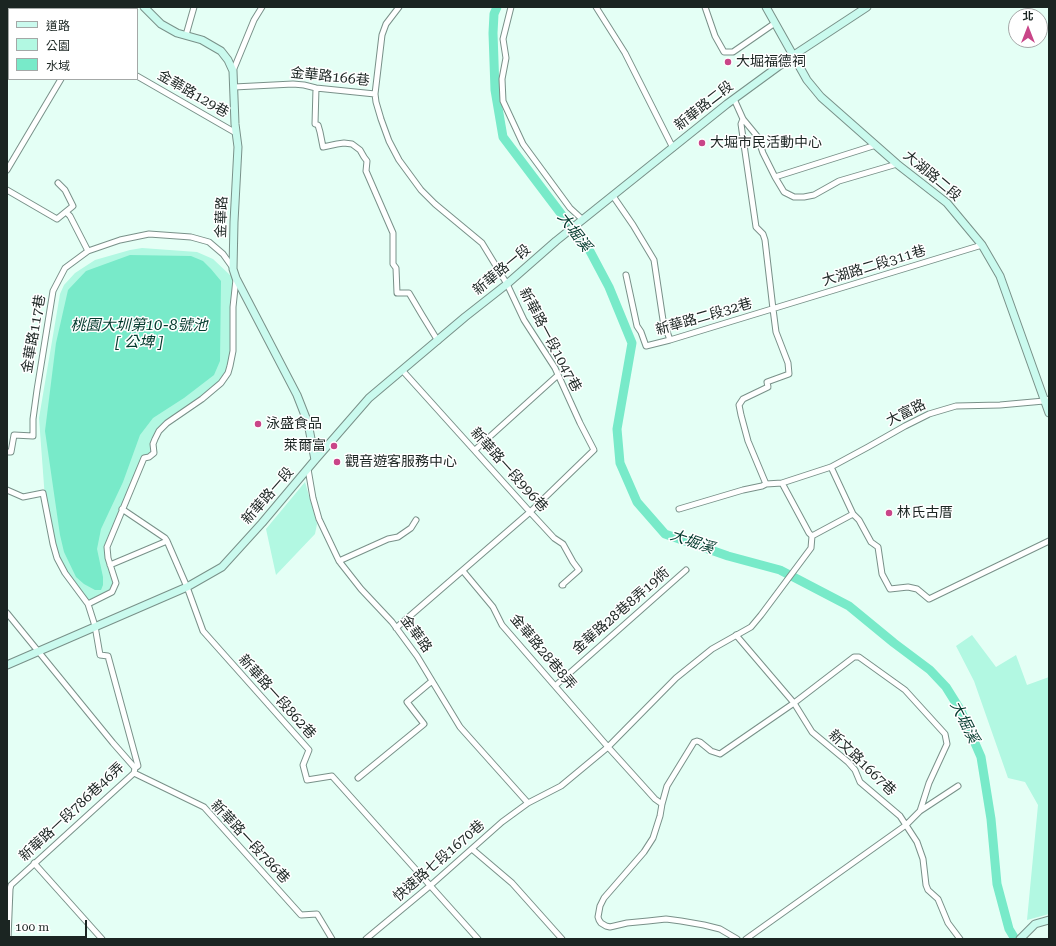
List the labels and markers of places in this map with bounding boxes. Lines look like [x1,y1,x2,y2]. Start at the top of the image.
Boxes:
place label: 大堀福德祠 [736,54,806,70]
marker: 大堀福德祠 [723,57,733,67]
place label: 大堀市民活動中心 [710,135,822,151]
marker: 大堀市民活動中心 [697,138,707,148]
place label: 泳盛食品 [266,416,322,432]
marker: 泳盛食品 [253,419,263,429]
place label: 萊爾富 [284,438,326,454]
marker: 萊爾富 [329,441,339,451]
place label: 觀音遊客服務中心 [345,454,457,470]
marker: 觀音遊客服務中心 [332,457,342,467]
place label: 林氏古厝 [897,505,953,521]
marker: 林氏古厝 [884,508,894,518]

